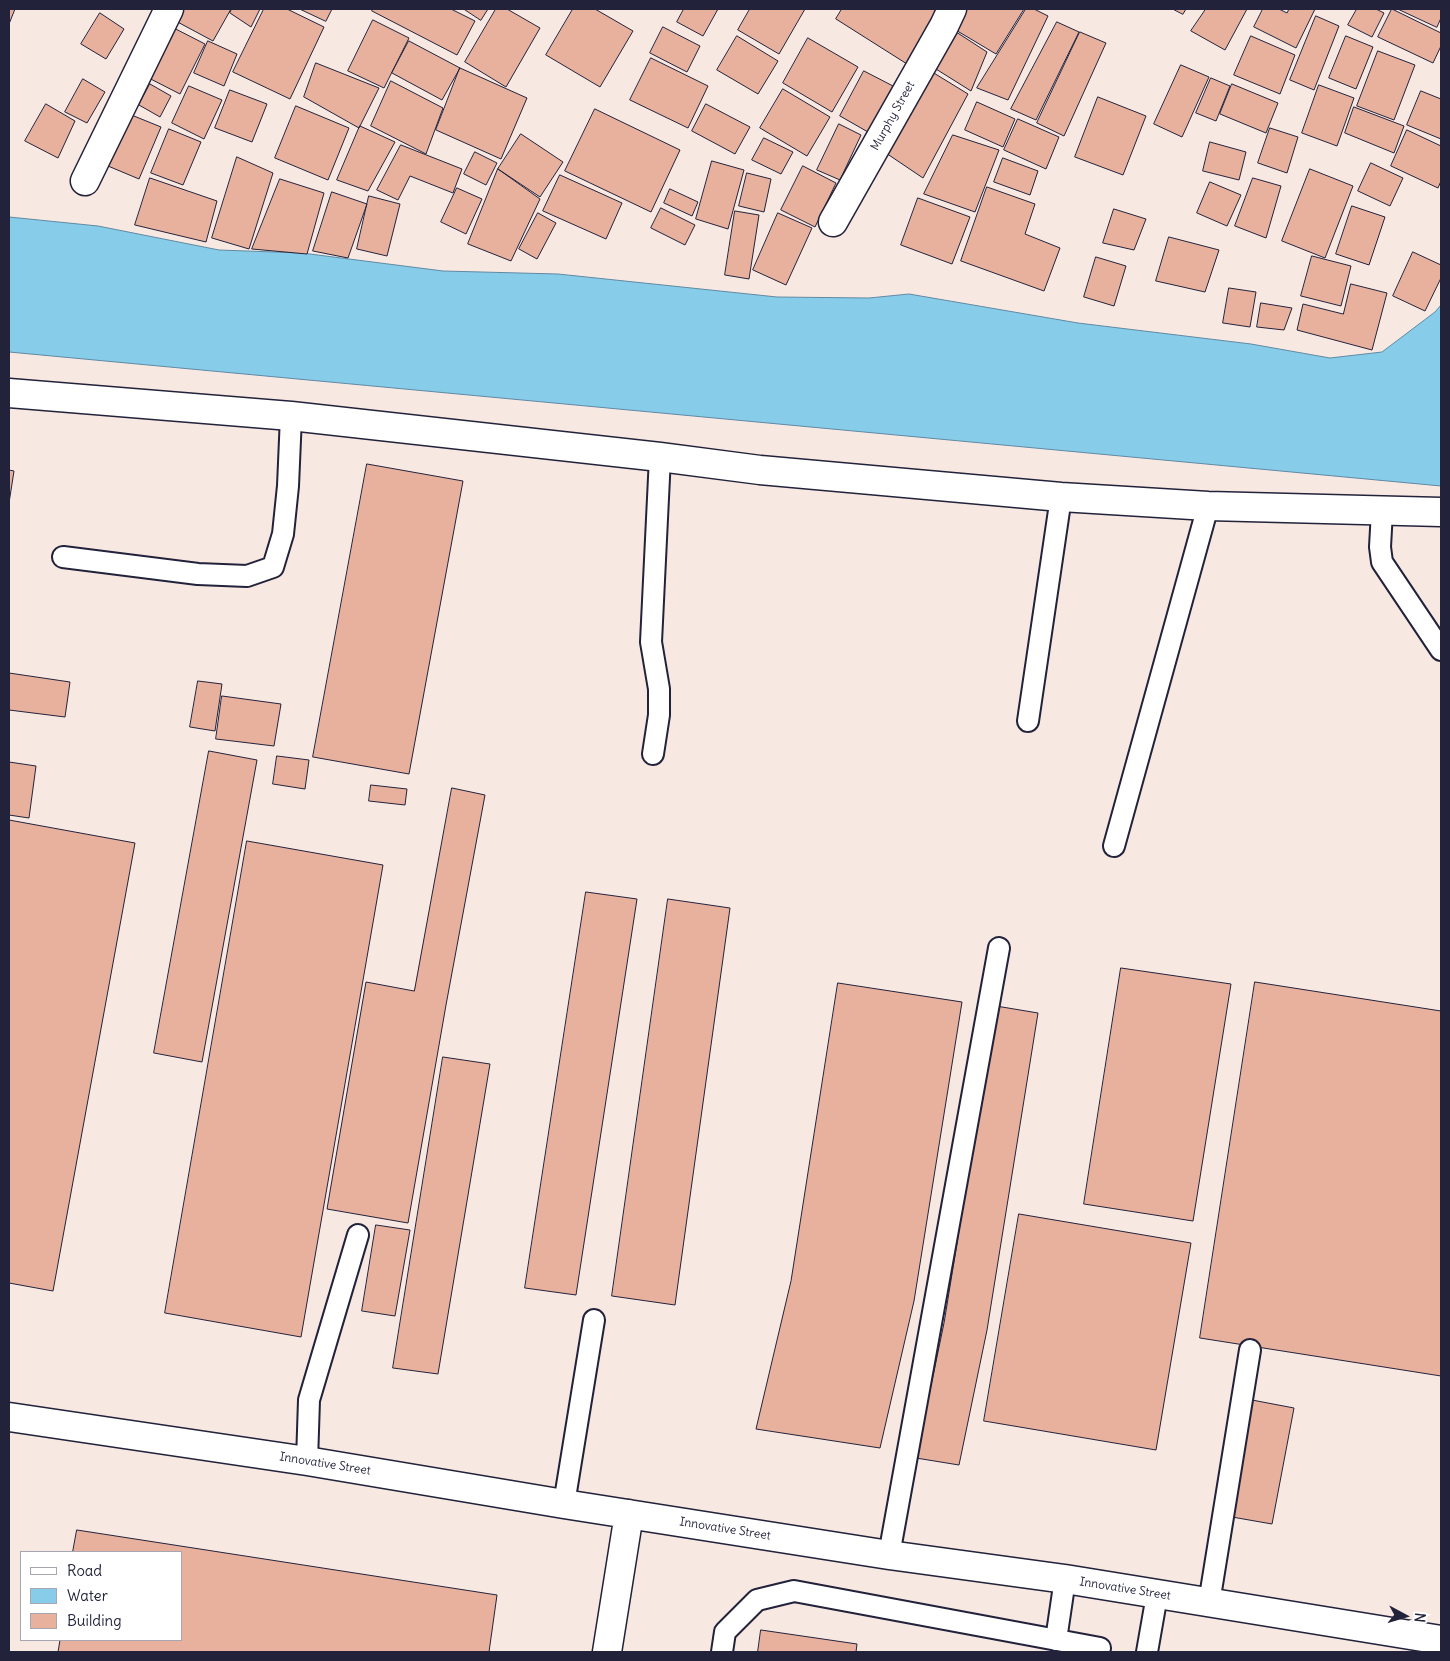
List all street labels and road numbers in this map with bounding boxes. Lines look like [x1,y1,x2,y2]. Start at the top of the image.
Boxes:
street label: Murphy Street [868,79,918,153]
street label: Innovative Street [278,1450,372,1478]
street label: Innovative Street [678,1515,772,1543]
street label: Innovative Street [1078,1575,1172,1603]

